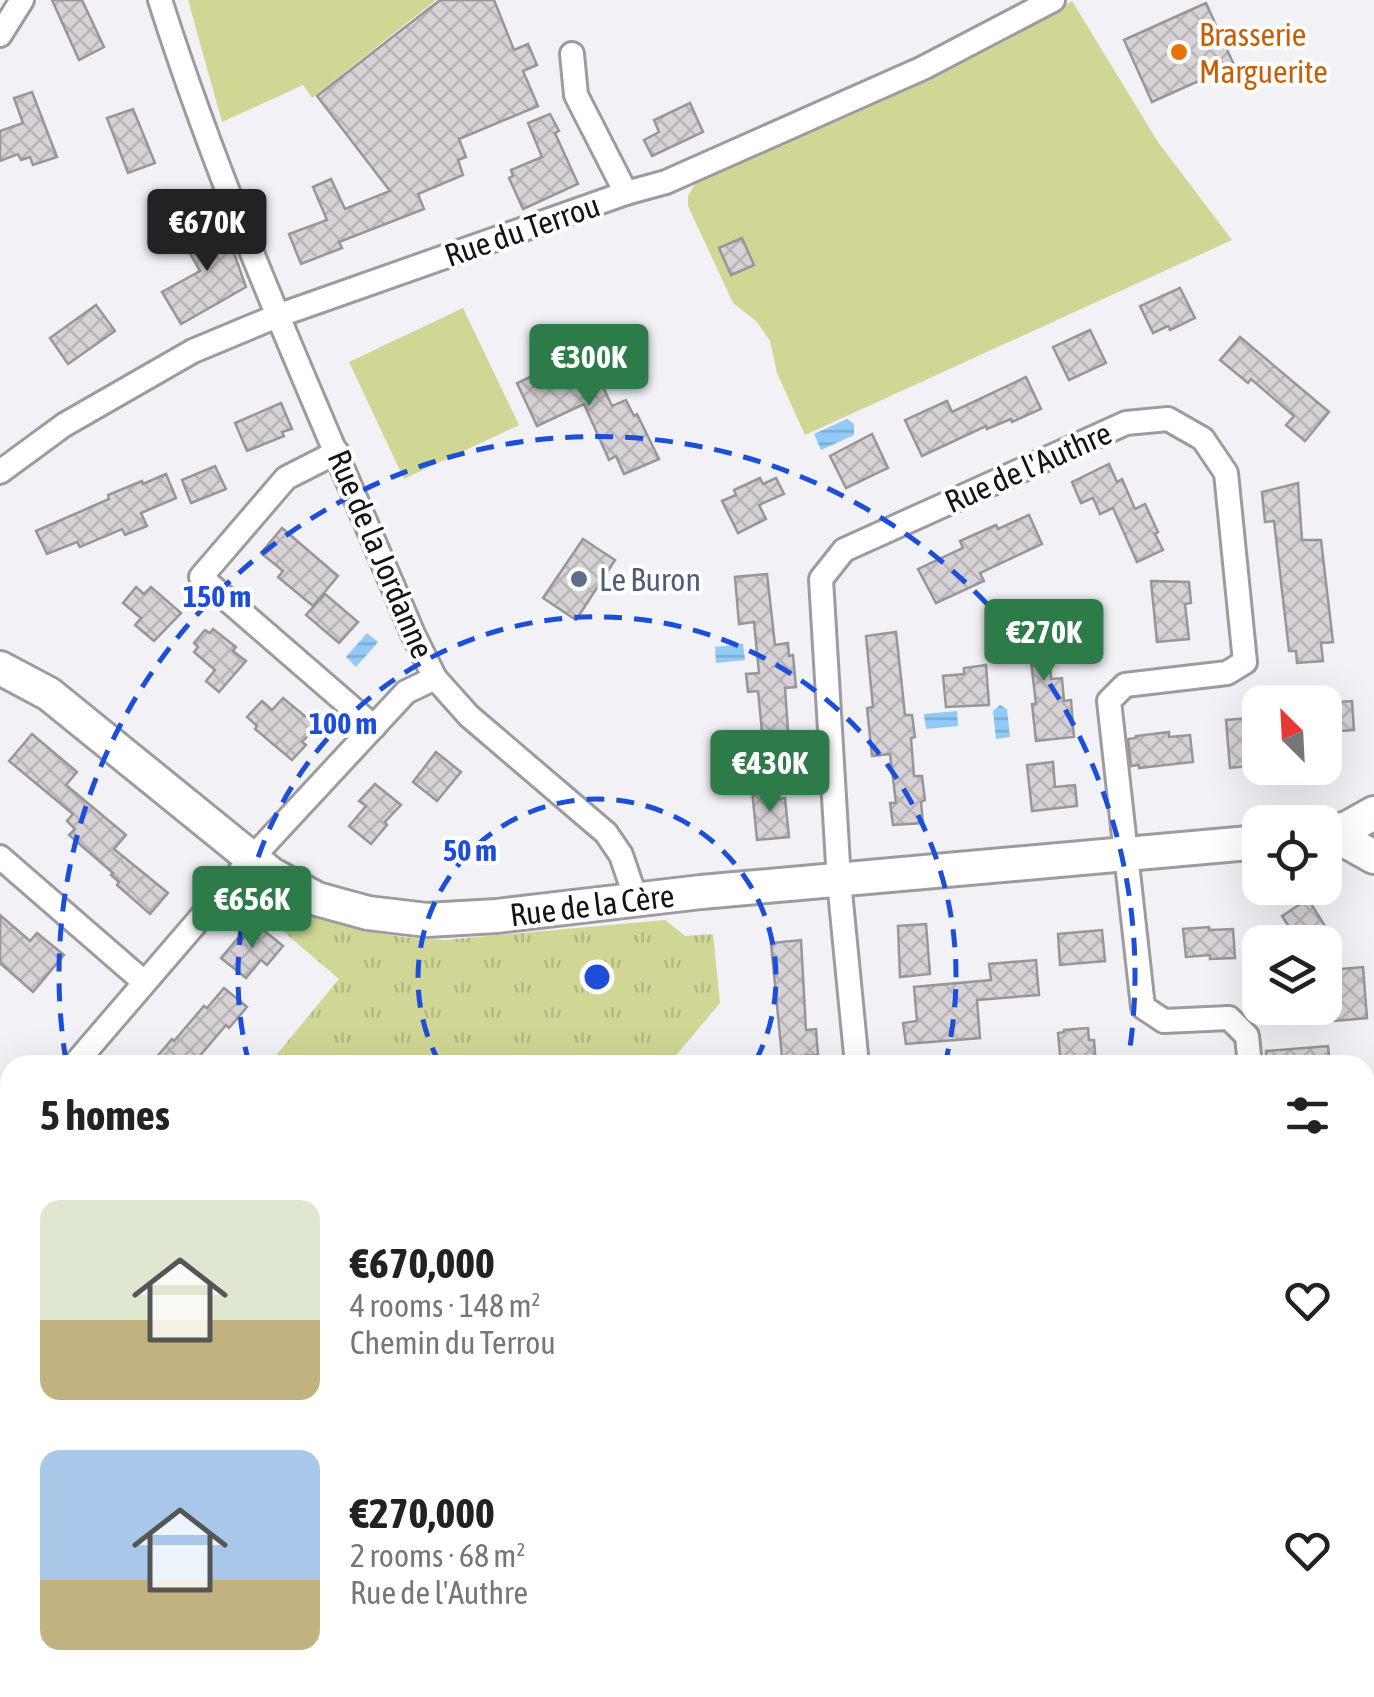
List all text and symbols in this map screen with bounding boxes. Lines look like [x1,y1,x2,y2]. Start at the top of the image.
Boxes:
place label: Brasserie Marguerite [1199,16,1328,90]
marker: Brasserie Marguerite [1168,41,1190,63]
street label: Rue du Terrou [440,186,604,274]
pin: €670K [137,189,277,274]
text: €670K [169,203,245,240]
pin: €300K [519,324,659,409]
text: €300K [551,338,627,375]
street label: Rue de l'Authre [939,414,1117,520]
street label: Rue de la Jordanne [320,444,442,664]
place label: Le Buron [599,561,701,598]
marker: Le Buron [568,568,590,590]
text: 150 m [183,579,251,613]
pin: €270K [974,599,1114,684]
text: €270K [1006,613,1082,650]
north arrow [1242,685,1342,785]
map controls [1242,685,1342,1025]
text: 100 m [309,706,377,740]
pin: €430K [700,730,840,815]
text: €430K [732,744,808,781]
button: locate [1242,805,1342,905]
text: 50 m [443,833,497,867]
pin: €656K [182,866,322,951]
street label: Rue de la Cère [508,877,676,933]
text: €656K [214,880,290,917]
button: layers [1242,925,1342,1025]
centre of rings [579,959,615,995]
icon: filters [1280,1088,1335,1143]
text: 5 homes [40,1091,170,1139]
text: €670,000 [350,1239,495,1287]
icon: home [120,1240,240,1360]
icon: heart [1280,1273,1335,1328]
text: 4 rooms · 148 m² [350,1287,540,1324]
text: Chemin du Terrou [350,1324,556,1361]
text: €270,000 [350,1489,495,1537]
icon: home [120,1490,240,1610]
icon: heart [1280,1523,1335,1578]
text: 2 rooms · 68 m² [350,1537,525,1574]
text: Rue de l'Authre [350,1574,528,1611]

